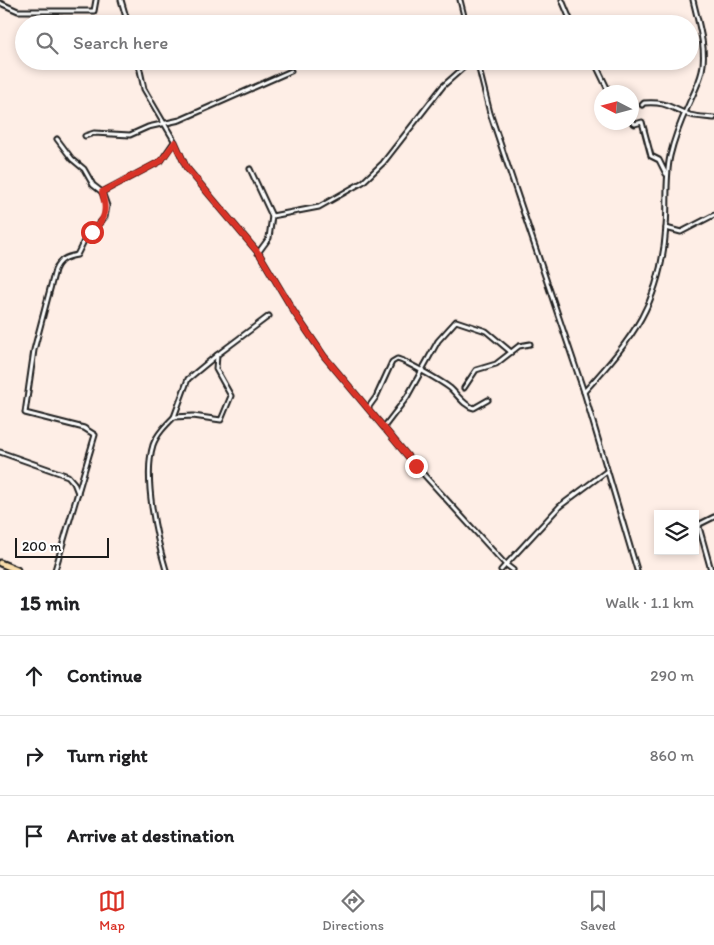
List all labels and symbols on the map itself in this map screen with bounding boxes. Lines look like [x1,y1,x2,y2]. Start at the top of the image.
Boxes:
north arrow [594,85,639,130]
route start [81,221,104,244]
route end [405,455,428,478]
scale bar [15,535,109,558]

